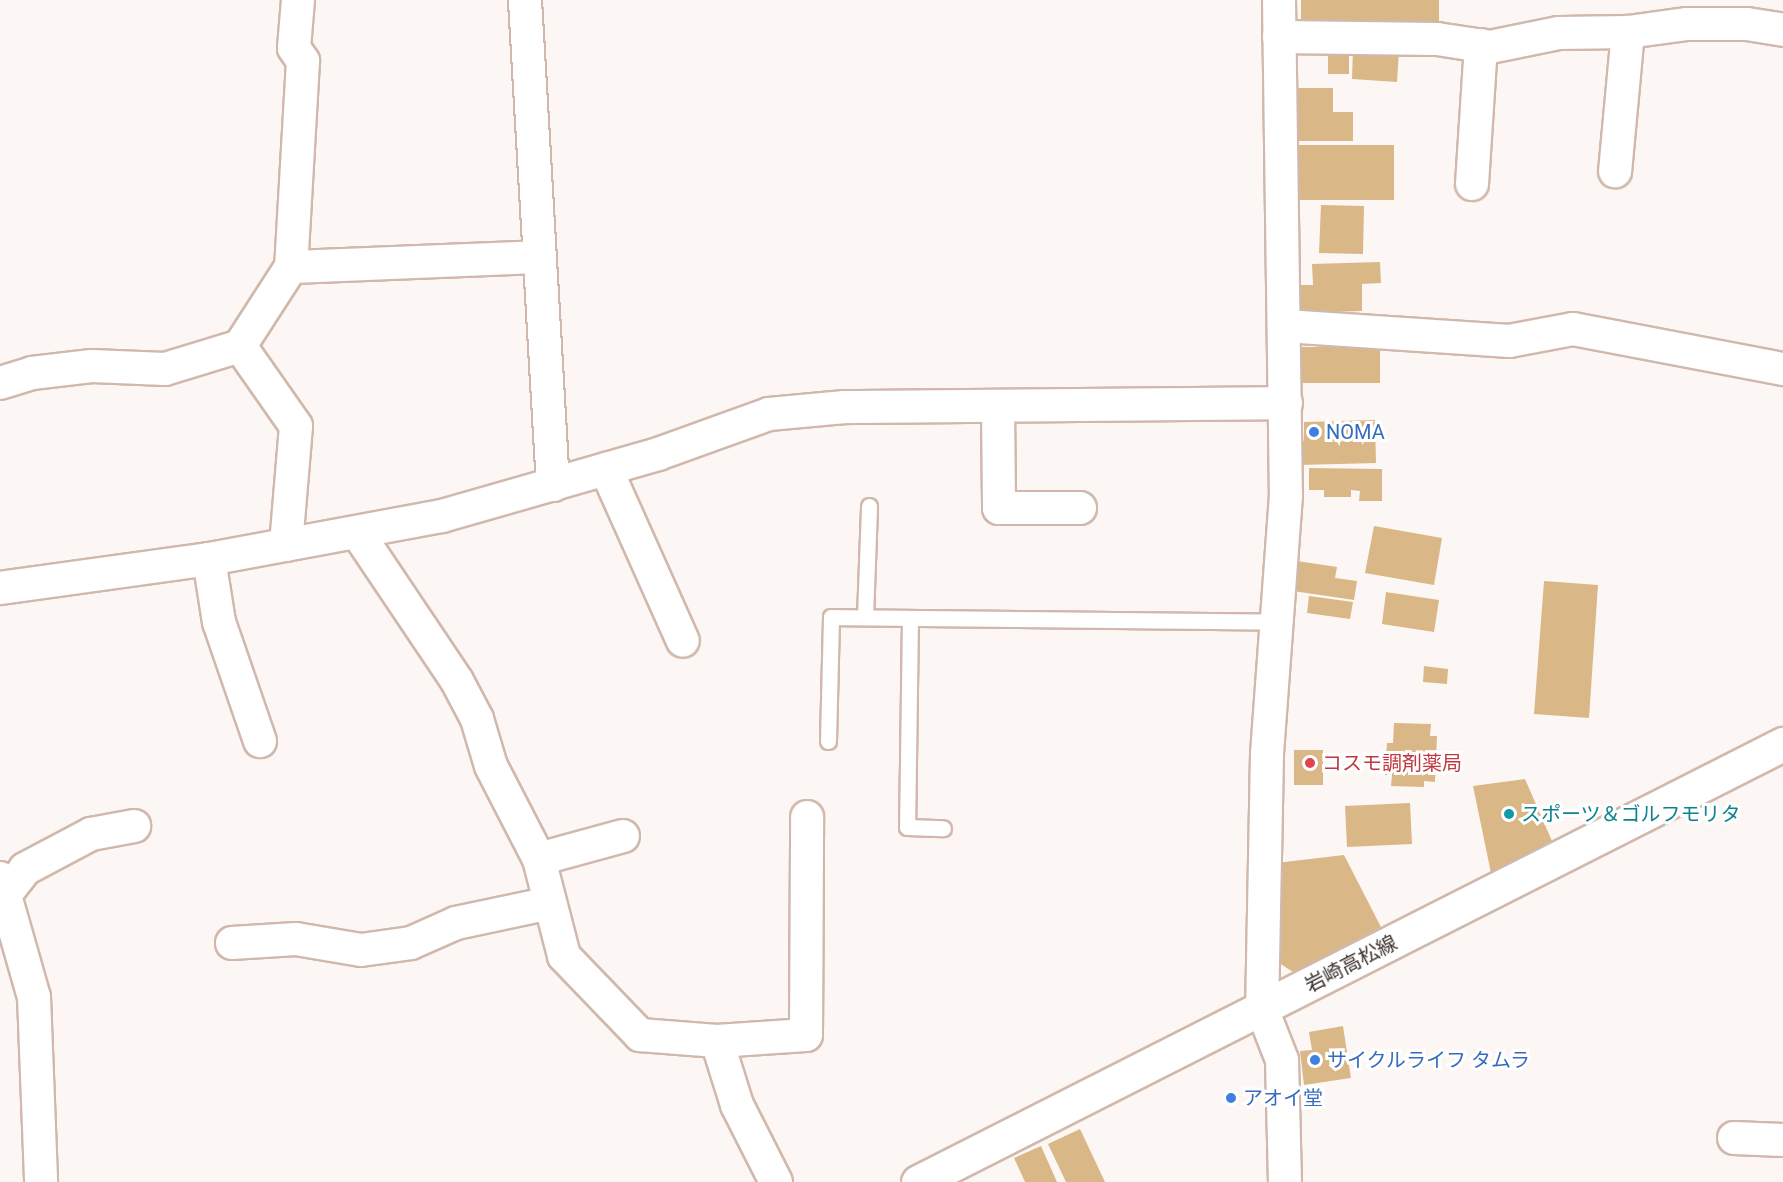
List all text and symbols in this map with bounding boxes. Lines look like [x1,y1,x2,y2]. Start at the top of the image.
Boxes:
place label: NOMA [1326,420,1385,444]
marker: NOMA [1307,425,1321,439]
place label: コスモ調剤薬局 [1322,751,1462,775]
marker: コスモ調剤薬局 [1303,756,1317,770]
place label: スポーツ＆ゴルフモリタ [1521,802,1741,826]
marker: スポーツ＆ゴルフモリタ [1502,807,1516,821]
street label: 岩崎高松線 [1301,931,1401,997]
place label: サイクルライフ タムラ [1327,1048,1532,1072]
marker: サイクルライフ タムラ [1308,1053,1322,1067]
place label: アオイ堂 [1243,1086,1323,1110]
marker: アオイ堂 [1224,1091,1238,1105]

